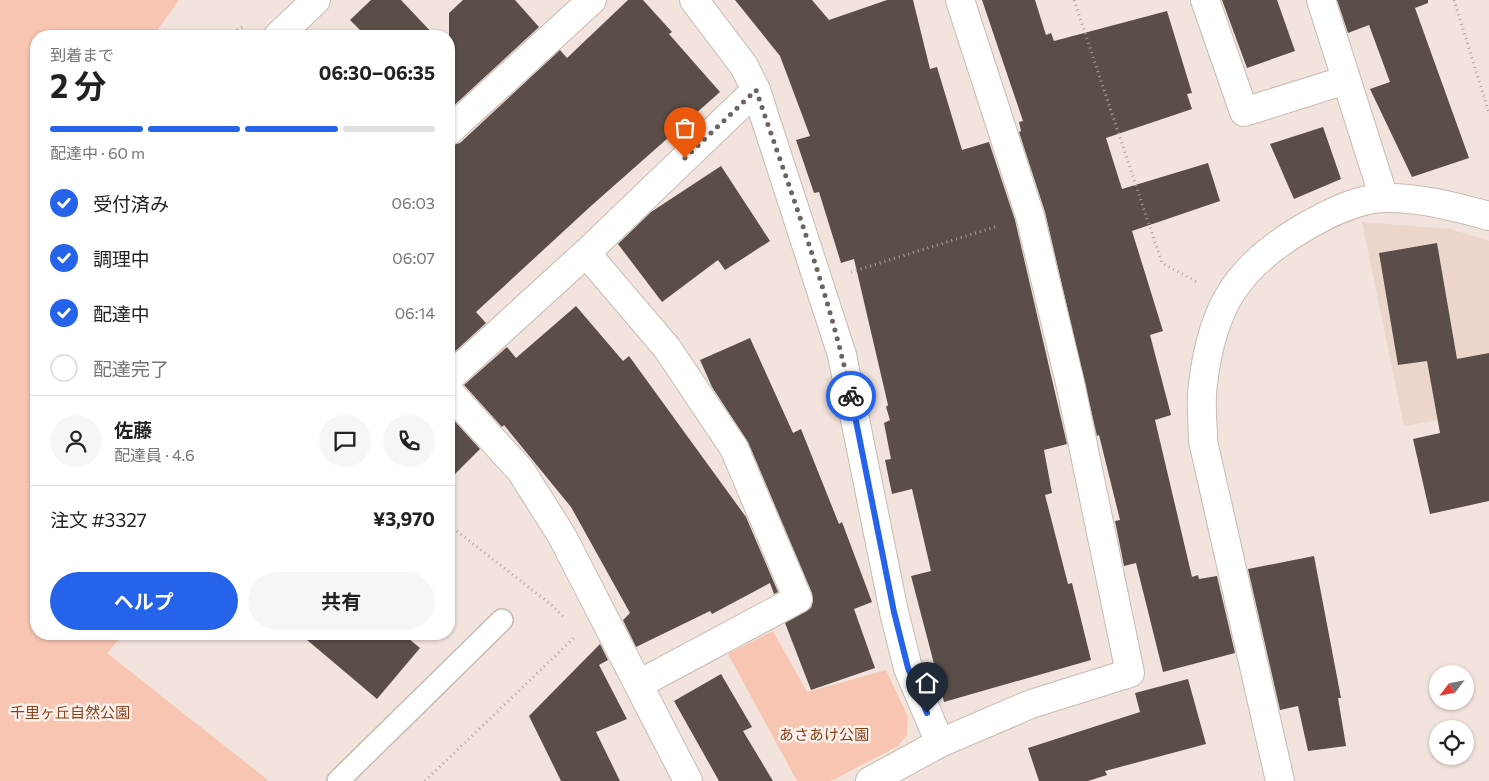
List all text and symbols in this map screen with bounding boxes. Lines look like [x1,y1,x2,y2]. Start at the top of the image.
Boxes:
text: 到着まで [50,45,114,64]
text: 06:30–06:35 [319,61,435,84]
text: 2 分 [50,65,106,105]
pin [664,107,706,158]
icon: bag [671,114,699,142]
text: 配達中 · 60 m [50,143,145,162]
icon: check [50,189,78,217]
text: 受付済み [93,192,169,215]
text: 06:03 [392,193,435,212]
icon: check [50,244,78,272]
text: 調理中 [93,247,150,270]
text: 06:07 [392,248,435,267]
icon: check [50,299,78,327]
text: 配達中 [93,302,150,325]
text: 06:14 [395,303,435,322]
text: 配達完了 [93,357,169,380]
courier [826,371,876,421]
icon: bike [837,382,865,410]
button: person [50,415,102,467]
button: chat [319,415,371,467]
button: phone [383,415,435,467]
text: 佐藤 [114,418,152,441]
text: 配達員 · 4.6 [114,445,195,464]
text: ¥3,970 [373,507,435,530]
text: 注文 #3327 [50,508,147,531]
button: ヘルプ [50,572,238,630]
button: 共有 [248,572,435,630]
pin [906,662,948,713]
north arrow [1429,665,1474,710]
map controls [1429,665,1474,765]
icon: home [913,669,941,697]
park label: 千里ヶ丘自然公園 [10,703,130,721]
button: locate [1429,720,1474,765]
park label: あさあけ公園 [779,725,869,743]

